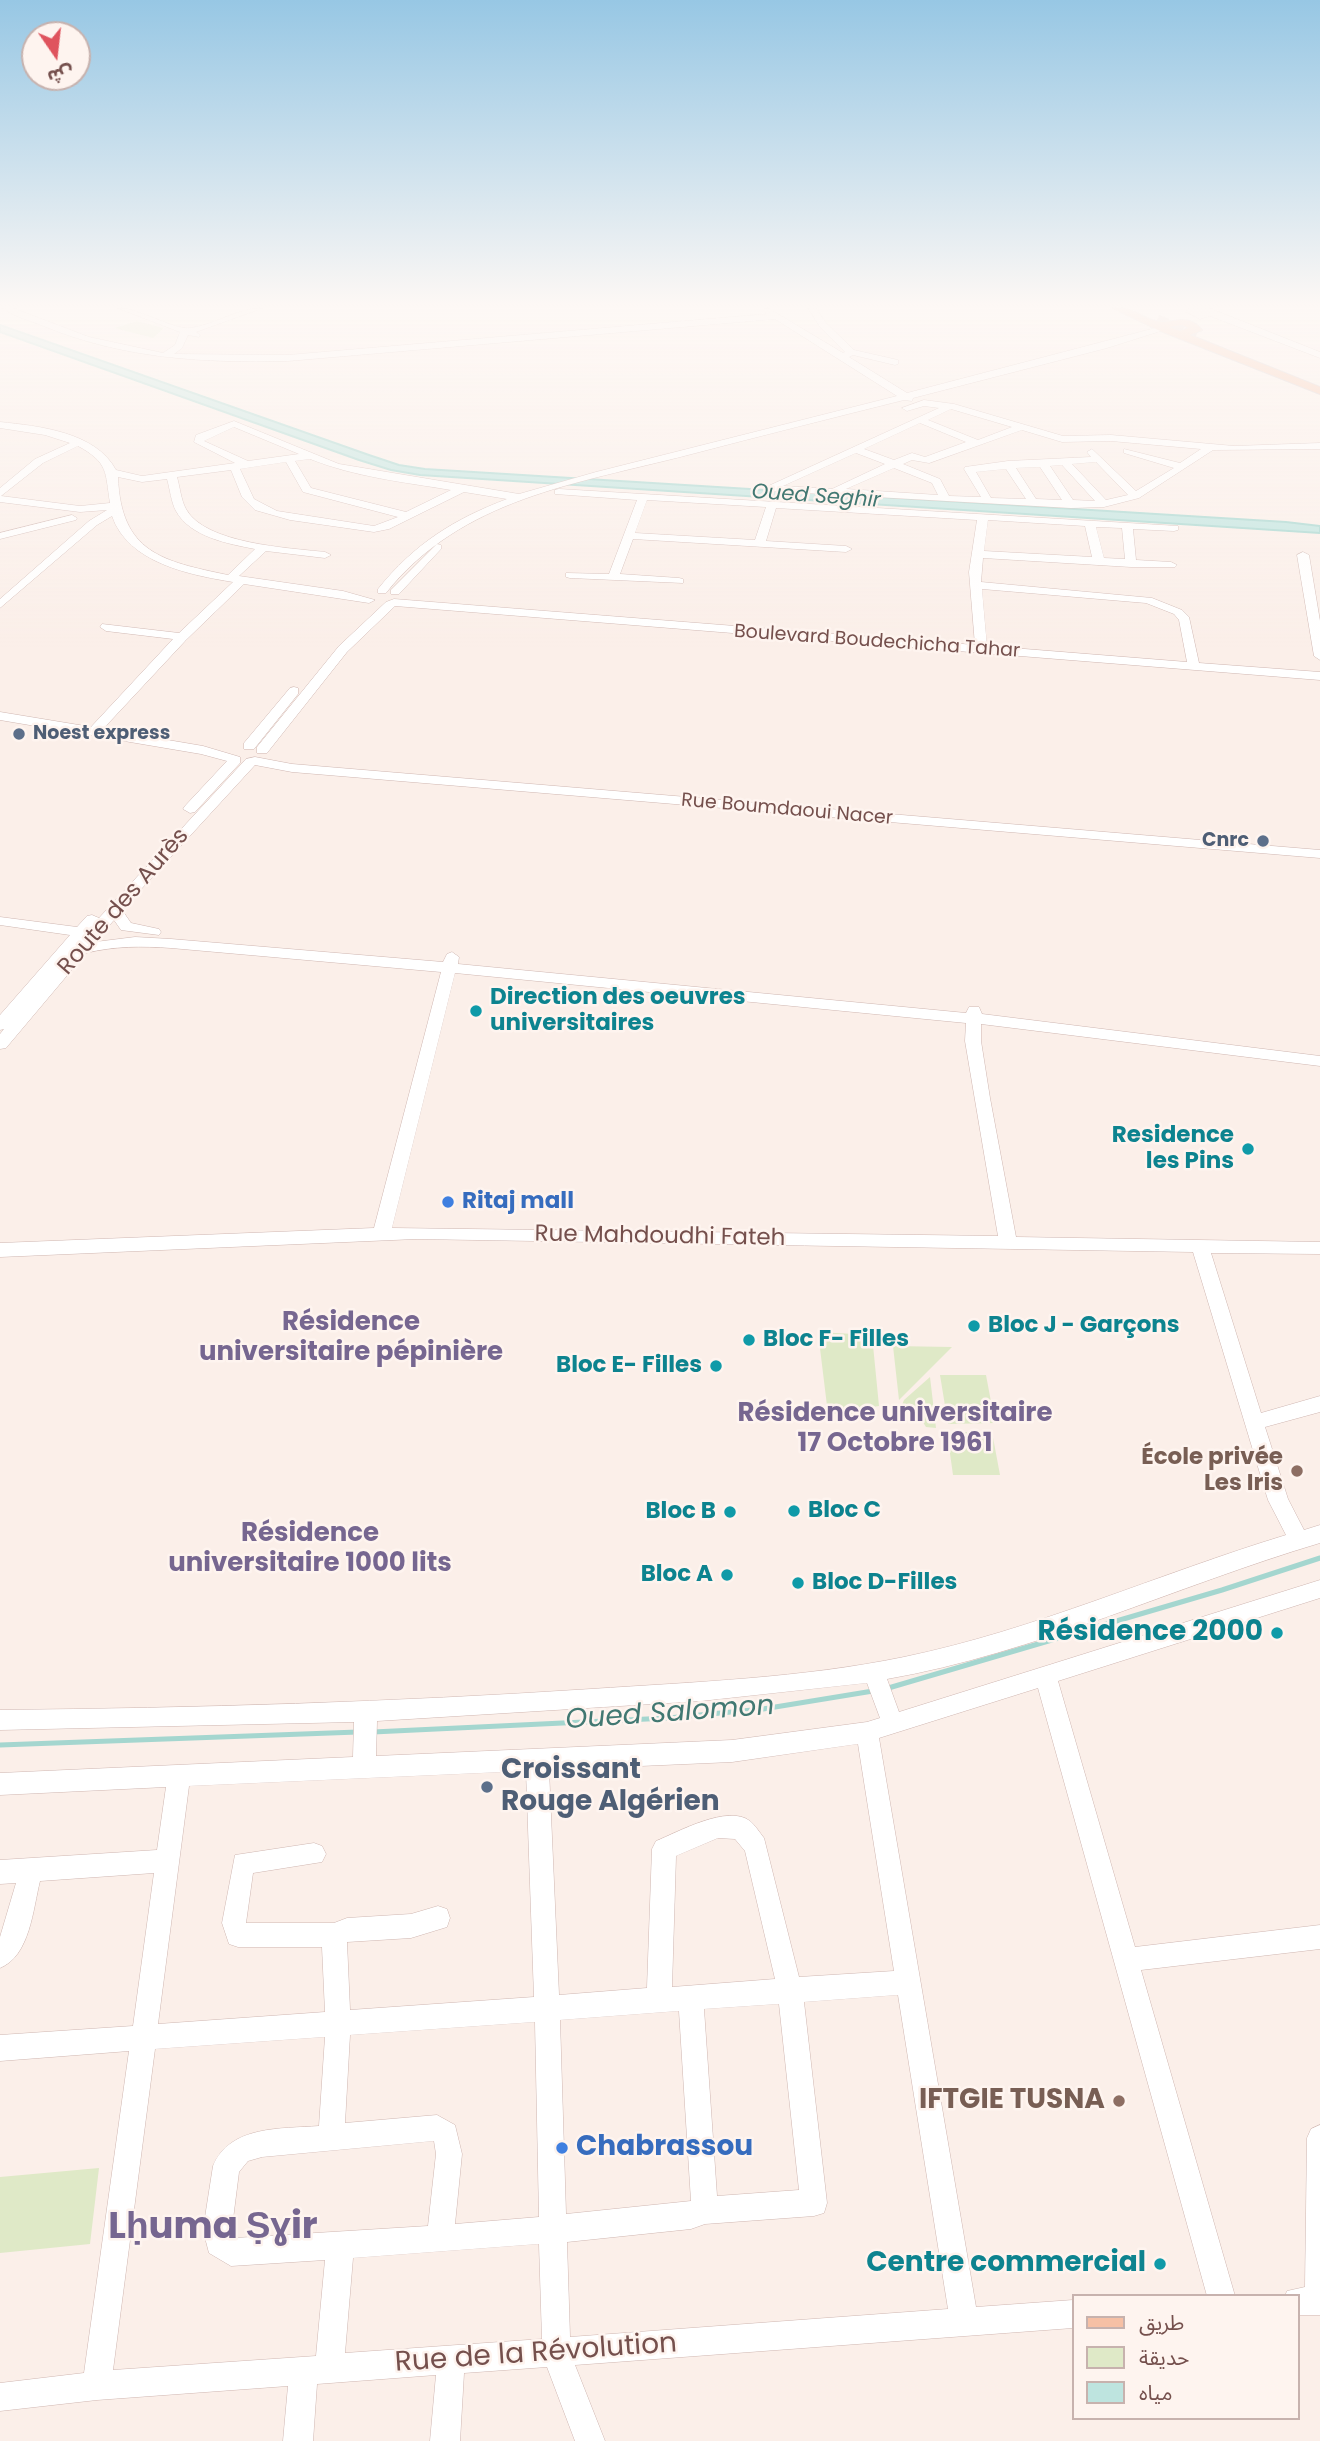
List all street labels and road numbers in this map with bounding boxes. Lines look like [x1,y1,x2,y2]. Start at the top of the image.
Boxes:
street label: Boulevard Boudechicha Tahar [733,621,1021,663]
street label: Rue Boumdaoui Nacer [680,789,894,831]
street label: Route des Aurès [53,823,195,981]
street label: Rue Mahdoudhi Fateh [534,1221,786,1253]
street label: Rue de la Révolution [394,2327,678,2381]

